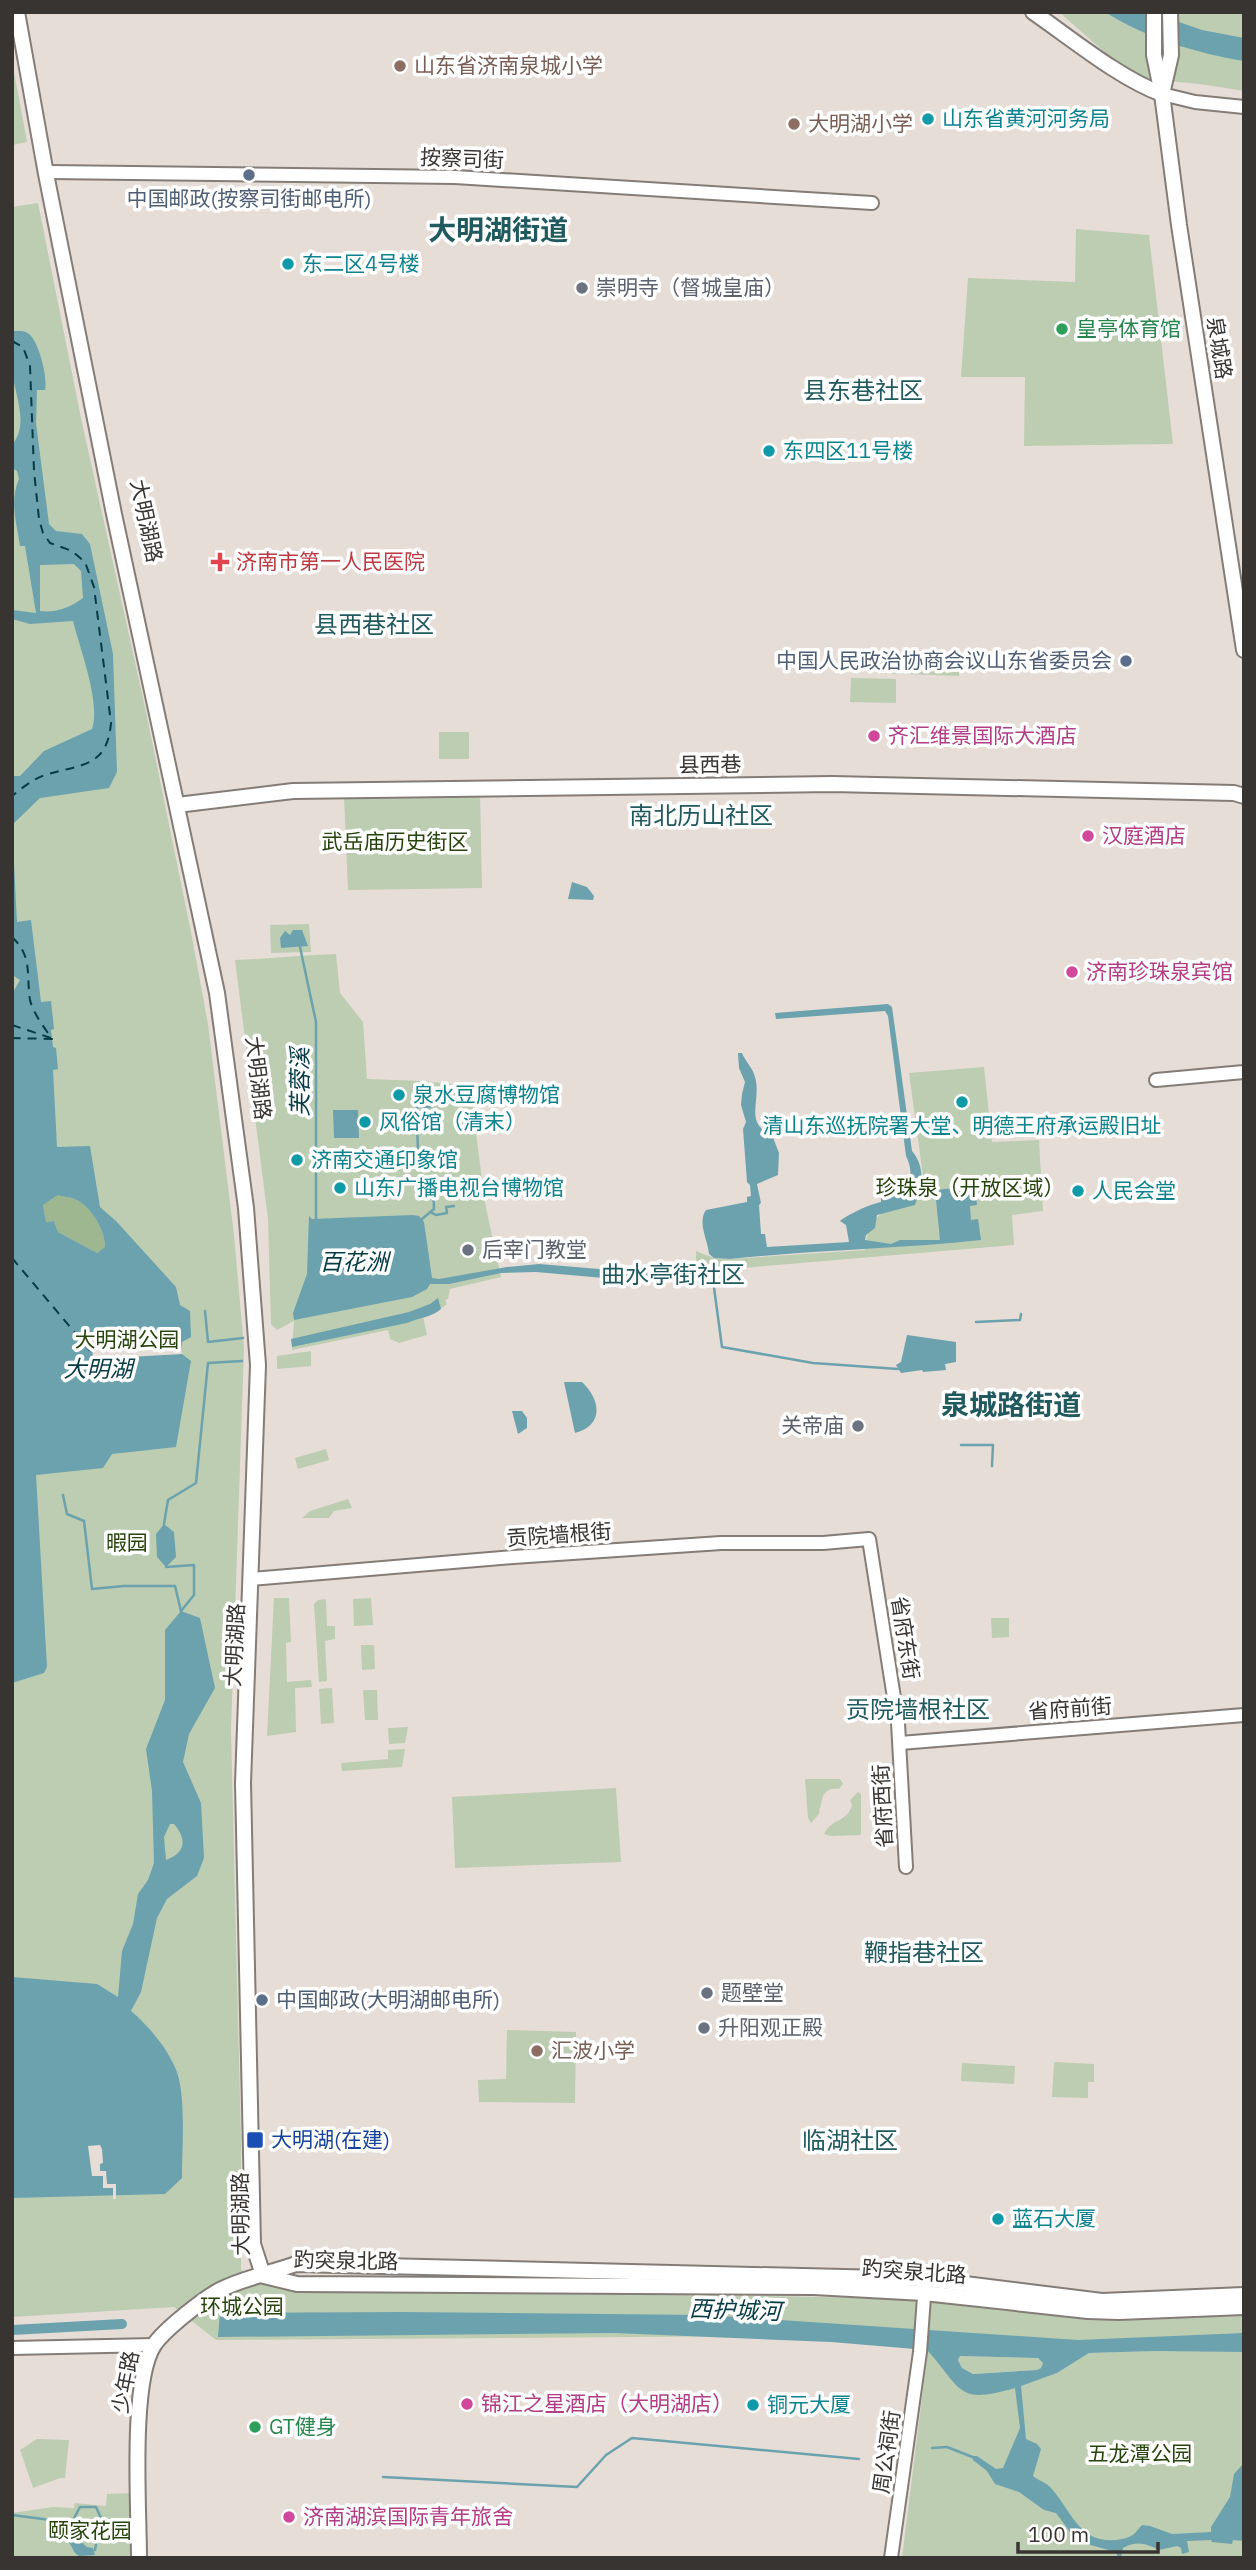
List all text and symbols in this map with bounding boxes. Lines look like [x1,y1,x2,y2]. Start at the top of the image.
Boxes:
place label: 山东省济南泉城小学 [414,51,603,79]
marker: 山东省济南泉城小学 [392,58,408,74]
place label: 山东省黄河河务局 [942,104,1110,132]
place label: 大明湖小学 [808,109,913,137]
marker: 山东省黄河河务局 [920,111,936,127]
marker: 大明湖小学 [786,116,802,132]
street label: 按察司街 [420,143,504,173]
marker: 中国邮政(按察司街邮电所) [241,167,257,183]
place label: 中国邮政(按察司街邮电所) [126,184,372,212]
district label: 大明湖街道 [428,211,568,248]
place label: 东二区4号楼 [302,249,420,277]
marker: 东二区4号楼 [280,256,296,272]
place label: 崇明寺（督城皇庙） [596,273,785,301]
marker: 崇明寺（督城皇庙） [574,280,590,296]
place label: 皇亭体育馆 [1076,314,1181,342]
street label: 泉城路 [1201,315,1239,381]
marker: 皇亭体育馆 [1054,321,1070,337]
district label: 县东巷社区 [803,374,923,406]
place label: 东四区11号楼 [783,436,913,464]
marker: 东四区11号楼 [761,443,777,459]
street label: 大明湖路 [125,477,169,565]
place label: 济南市第一人民医院 [236,547,425,575]
marker: 济南市第一人民医院 [210,552,230,572]
district label: 县西巷社区 [314,608,434,640]
place label: 中国人民政治协商会议山东省委员会 [776,646,1112,674]
marker: 中国人民政治协商会议山东省委员会 [1118,653,1134,669]
place label: 齐汇维景国际大酒店 [888,721,1077,749]
marker: 齐汇维景国际大酒店 [866,728,882,744]
street label: 县西巷 [678,749,742,779]
district label: 南北历山社区 [629,799,773,831]
place label: 汉庭酒店 [1102,821,1186,849]
park label: 武岳庙历史街区 [322,827,469,855]
marker: 汉庭酒店 [1080,828,1096,844]
place label: 济南珍珠泉宾馆 [1086,957,1233,985]
marker: 济南珍珠泉宾馆 [1064,964,1080,980]
street label: 大明湖路 [240,1034,278,1121]
water label: 芙蓉溪 [284,1045,314,1117]
place label: 泉水豆腐博物馆 [413,1080,560,1108]
marker: 泉水豆腐博物馆 [391,1087,407,1103]
marker: 清山东巡抚院署大堂、明德王府承运殿旧址 [954,1094,970,1110]
place label: 风俗馆（清末） [379,1107,526,1135]
place label: 清山东巡抚院署大堂、明德王府承运殿旧址 [763,1111,1162,1139]
marker: 风俗馆（清末） [357,1114,373,1130]
place label: 济南交通印象馆 [311,1145,458,1173]
marker: 济南交通印象馆 [289,1152,305,1168]
place label: 山东广播电视台博物馆 [354,1173,564,1201]
park label: 珍珠泉（开放区域） [876,1173,1065,1201]
place label: 人民会堂 [1092,1176,1176,1204]
marker: 山东广播电视台博物馆 [332,1180,348,1196]
marker: 人民会堂 [1070,1183,1086,1199]
place label: 后宰门教堂 [482,1235,587,1263]
marker: 后宰门教堂 [460,1242,476,1258]
water label: 百花洲 [320,1246,392,1276]
district label: 曲水亭街社区 [601,1258,745,1290]
park label: 大明湖公园 [75,1325,180,1353]
water label: 大明湖 [64,1353,136,1383]
district label: 泉城路街道 [941,1386,1081,1423]
place label: 关帝庙 [781,1411,844,1439]
marker: 关帝庙 [850,1418,866,1434]
street label: 贡院墙根街 [506,1516,612,1552]
park label: 暇园 [106,1528,148,1556]
street label: 省府东街 [886,1594,926,1682]
street label: 大明湖路 [218,1602,250,1688]
street label: 省府前街 [1027,1691,1113,1725]
district label: 贡院墙根社区 [846,1693,990,1725]
street label: 省府西街 [866,1763,898,1849]
district label: 鞭指巷社区 [864,1936,984,1968]
place label: 题壁堂 [721,1978,784,2006]
place label: 中国邮政(大明湖邮电所) [276,1985,500,2013]
marker: 题壁堂 [699,1985,715,2001]
marker: 中国邮政(大明湖邮电所) [254,1992,270,2008]
place label: 升阳观正殿 [718,2013,823,2041]
marker: 升阳观正殿 [696,2020,712,2036]
place label: 汇波小学 [551,2036,635,2064]
marker: 汇波小学 [529,2043,545,2059]
district label: 临湖社区 [802,2124,898,2156]
place label: 大明湖(在建) [271,2125,390,2153]
marker: 大明湖(在建) [245,2130,265,2150]
street label: 大明湖路 [225,2172,255,2256]
place label: 蓝石大厦 [1012,2204,1096,2232]
marker: 蓝石大厦 [990,2211,1006,2227]
street label: 趵突泉北路 [293,2245,399,2275]
street label: 趵突泉北路 [861,2253,967,2289]
park label: 环城公园 [200,2292,284,2320]
water label: 西护城河 [689,2292,786,2326]
street label: 少年路 [105,2348,145,2415]
place label: 锦江之星酒店（大明湖店） [481,2389,733,2417]
place label: 铜元大厦 [767,2390,851,2418]
marker: 锦江之星酒店（大明湖店） [459,2396,475,2412]
marker: 铜元大厦 [745,2397,761,2413]
street label: 周公祠街 [866,2408,906,2495]
place label: GT健身 [269,2412,337,2440]
marker: GT健身 [247,2419,263,2435]
park label: 五龙潭公园 [1088,2439,1193,2467]
place label: 济南湖滨国际青年旅舍 [303,2502,513,2530]
marker: 济南湖滨国际青年旅舍 [281,2509,297,2525]
scale bar [1018,2510,1158,2554]
park label: 颐家花园 [48,2516,132,2544]
text: 100 m [1028,2520,1089,2548]

